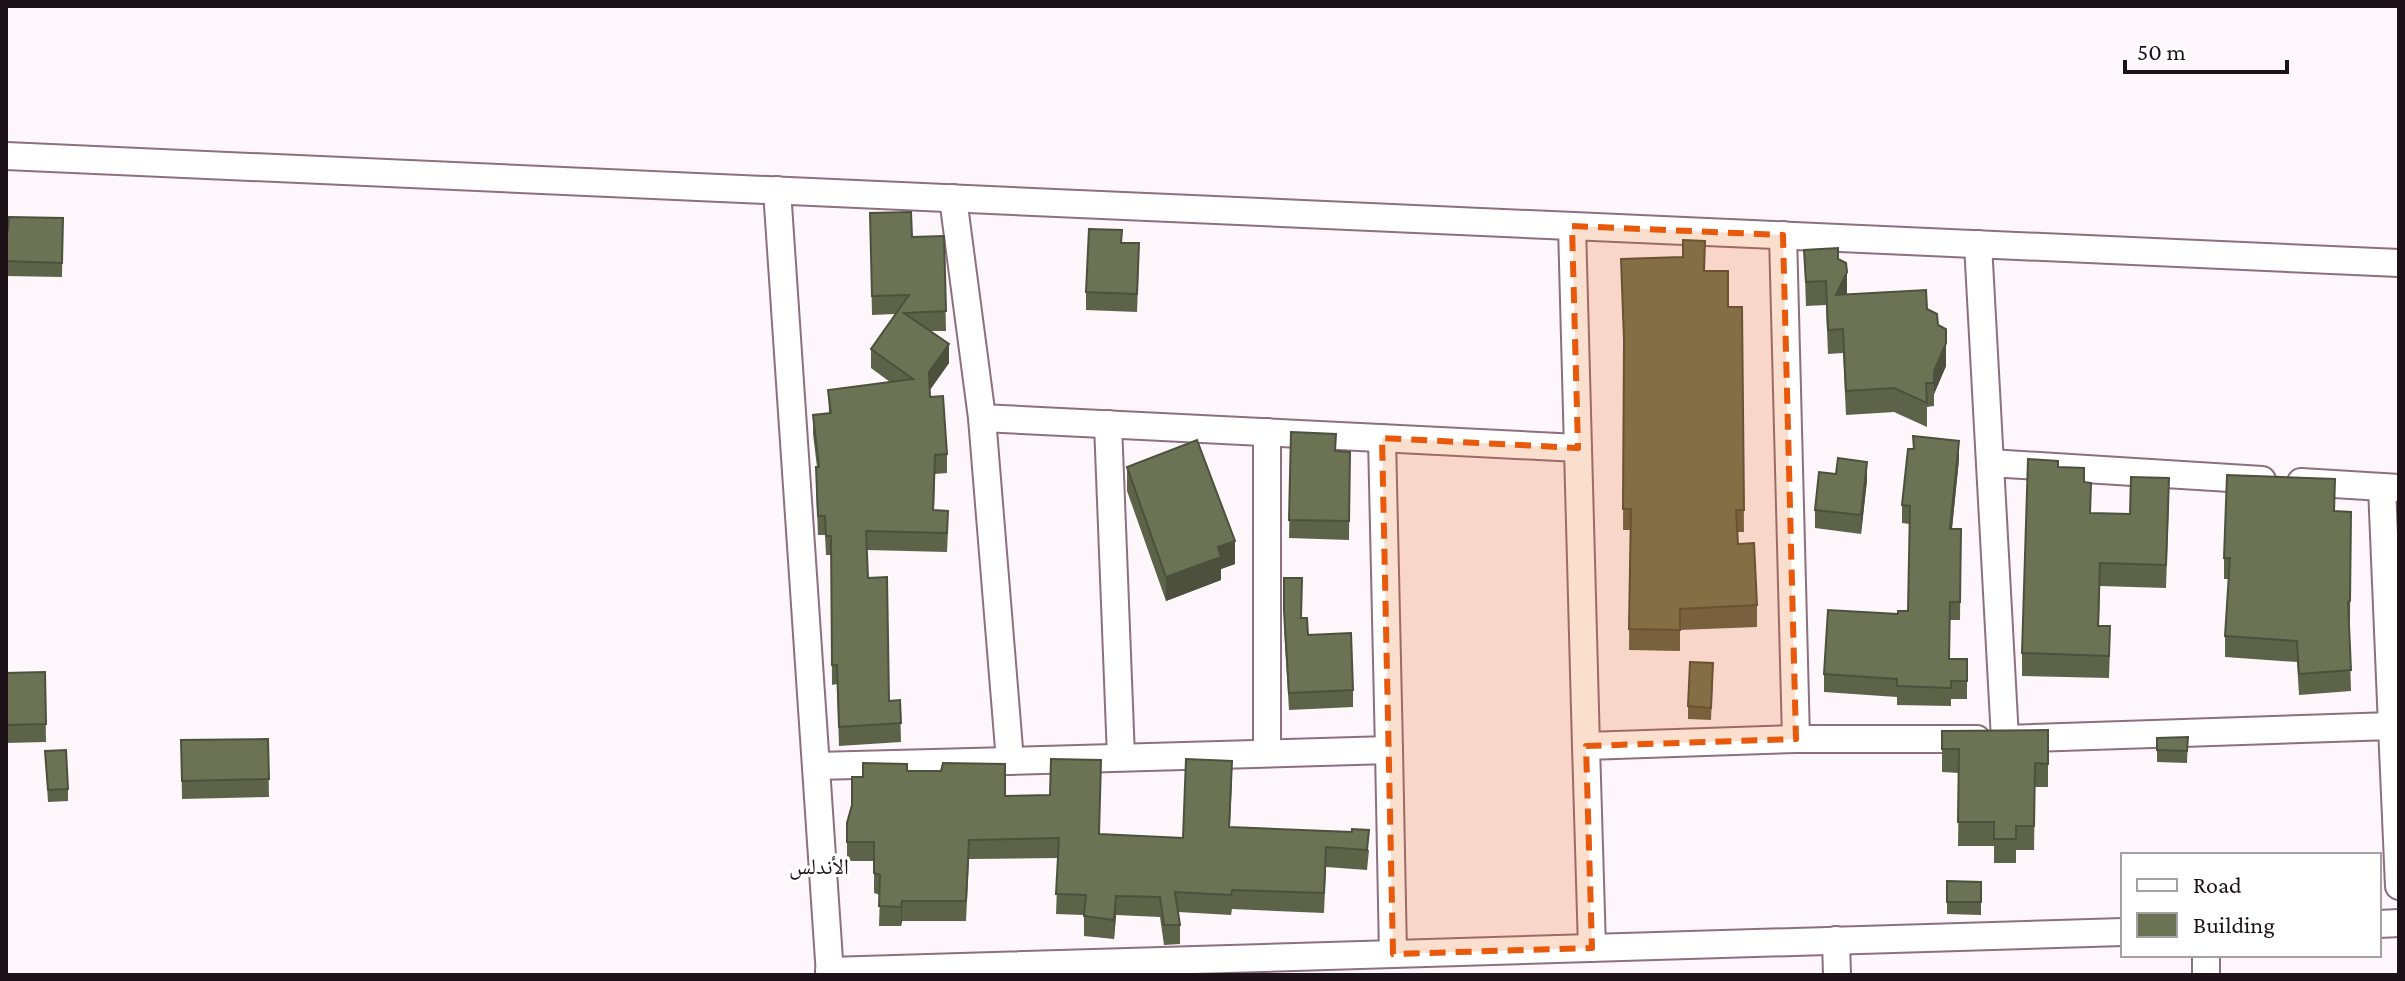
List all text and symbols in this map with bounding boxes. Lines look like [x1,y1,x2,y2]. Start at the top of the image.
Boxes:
scale bar [2125,24,2287,74]
text: 50 m [2137,38,2186,65]
legend [2121,853,2381,957]
district label: الأندلس [789,854,849,880]
text: Road [2193,871,2242,898]
text: Building [2193,911,2275,938]

